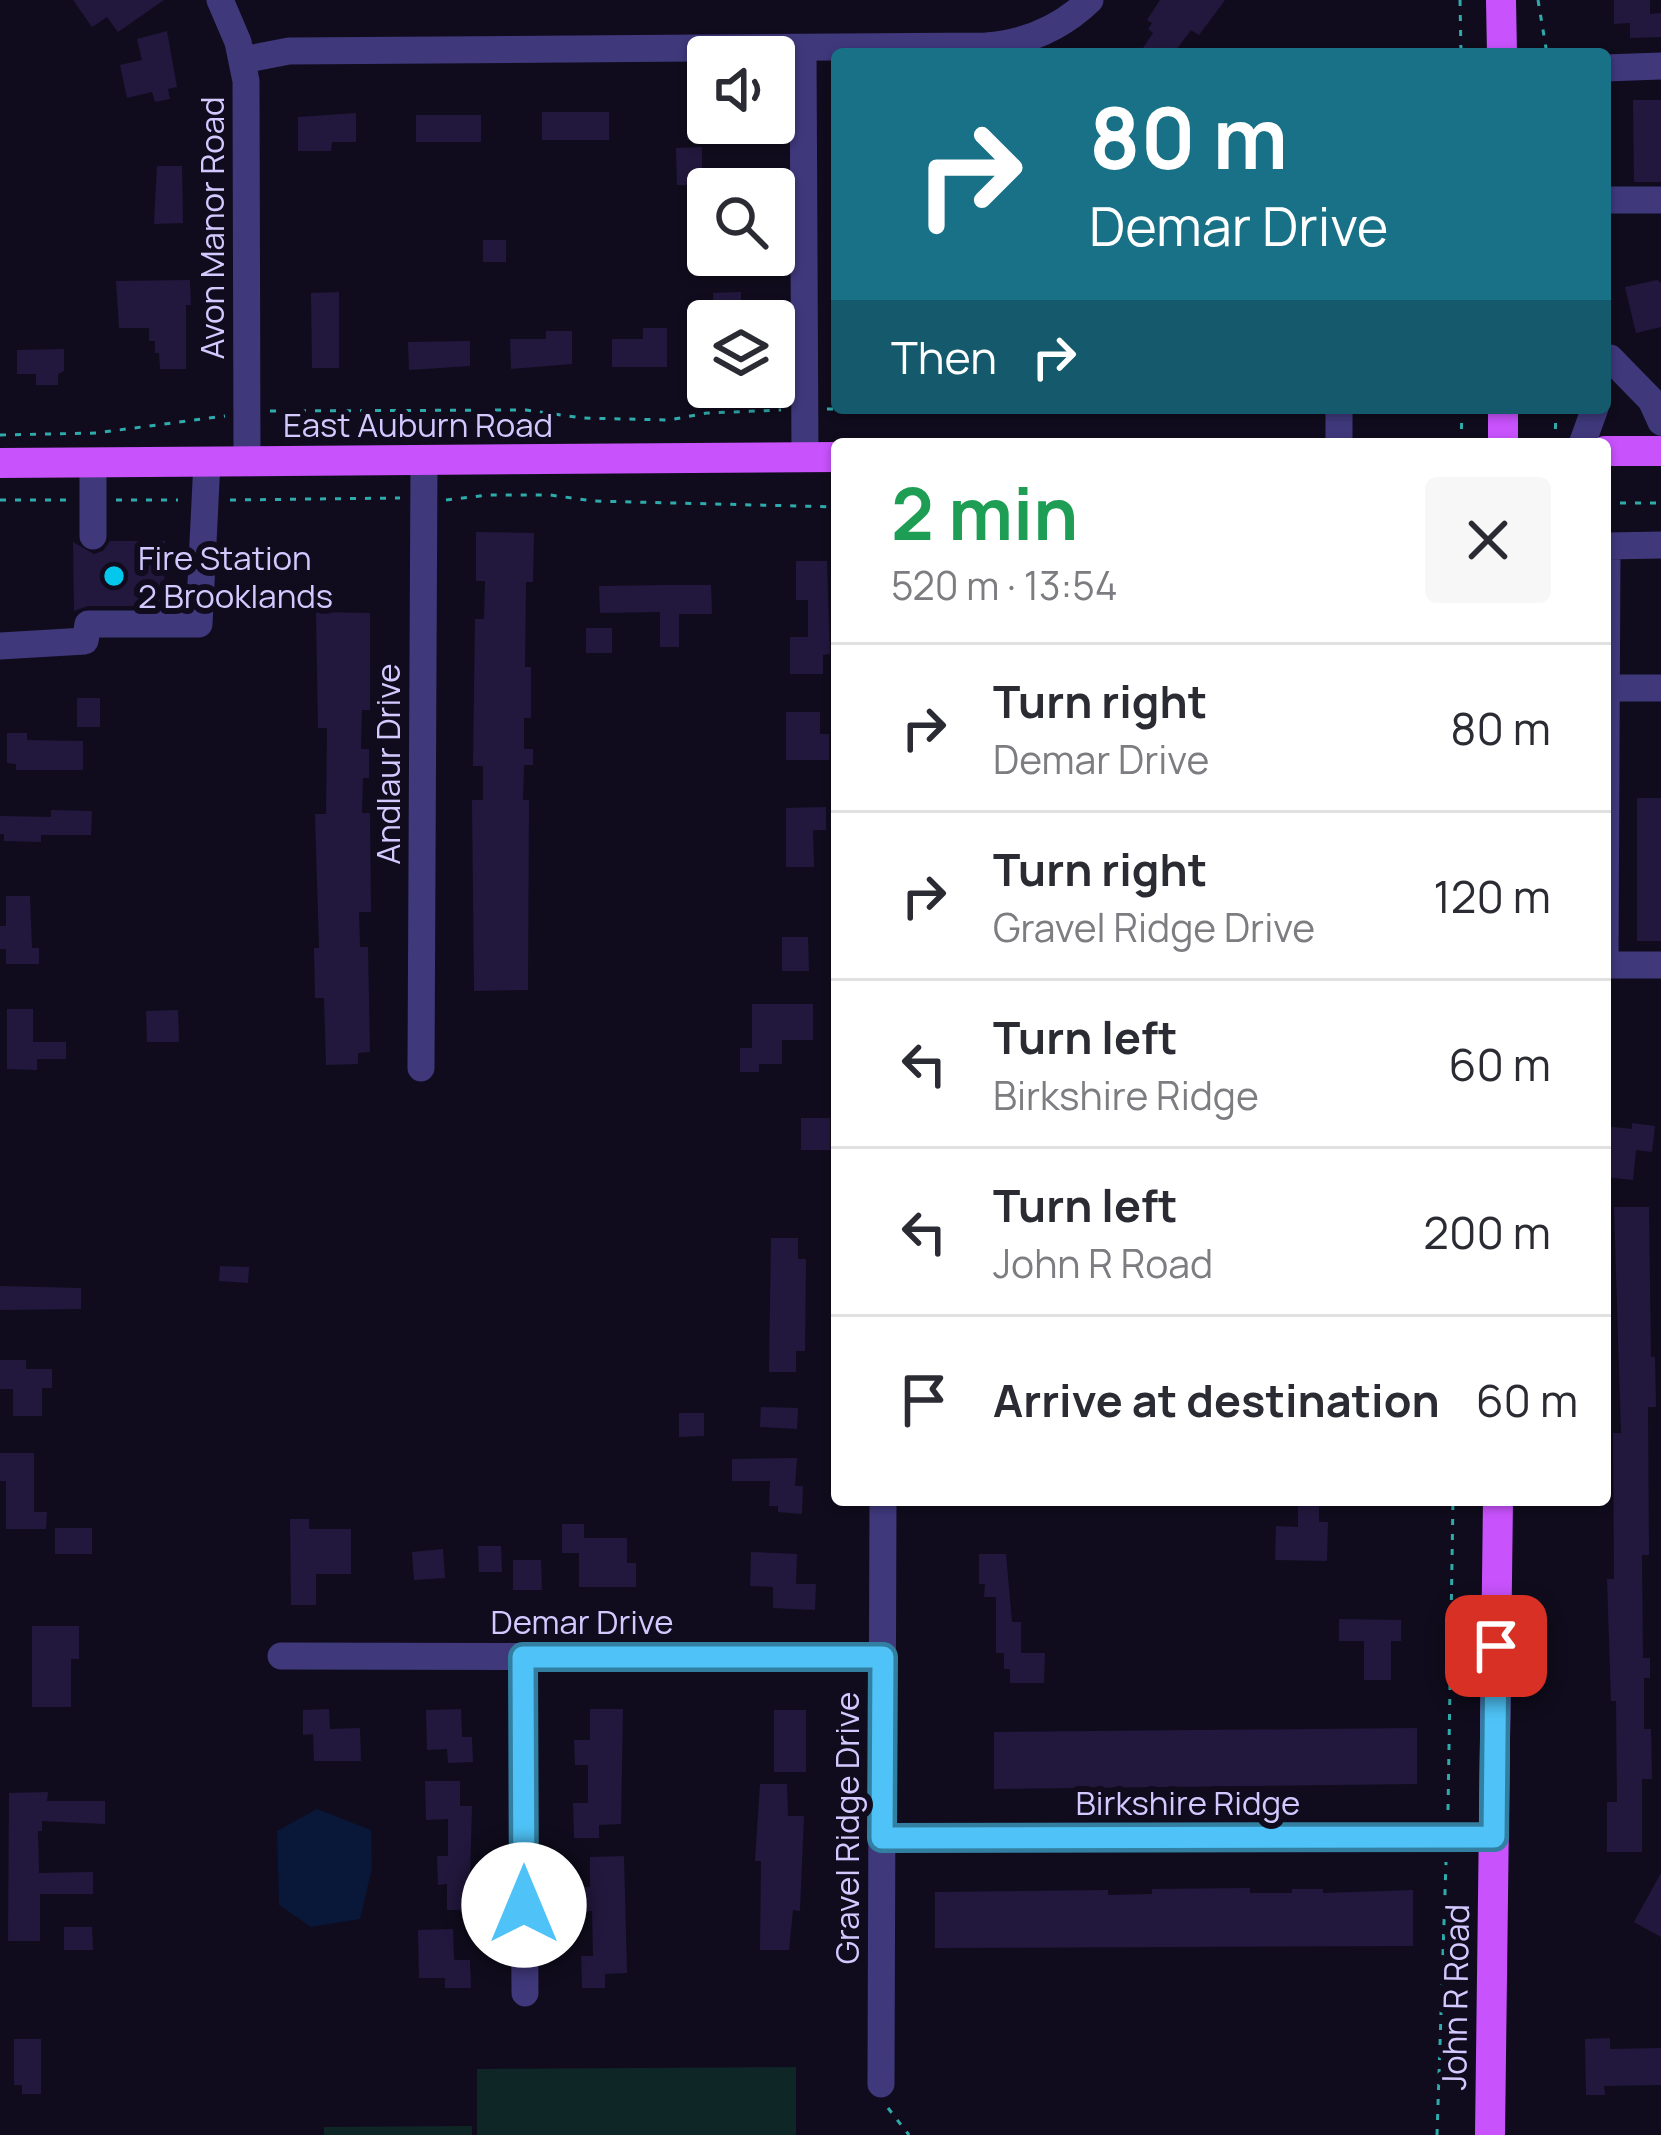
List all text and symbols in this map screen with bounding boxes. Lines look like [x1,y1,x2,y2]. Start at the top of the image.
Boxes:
map controls [687,36,795,408]
button: sound [687,36,795,144]
text: 80 m [1089,79,1288,194]
street label: Avon Manor Road [189,96,234,360]
icon: right [891,96,1047,252]
button: search [687,168,795,276]
text: Demar Drive [1089,188,1388,262]
button: layers [687,300,795,408]
icon: right [1021,324,1087,390]
text: Then [891,326,997,388]
street label: East Auburn Road [283,402,553,447]
text: 2 min [891,463,1078,562]
button: close [1425,477,1551,603]
place label: Fire Station 2 Brooklands [138,535,333,618]
text: 520 m · 13:54 [891,558,1118,612]
marker: Fire Station 2 Brooklands [101,563,127,589]
street label: Andlaur Drive [365,663,410,865]
text: Turn right [993,670,1207,732]
icon: right [891,695,957,761]
text: 80 m [1450,697,1551,759]
text: Demar Drive [993,732,1209,786]
text: Turn right [993,838,1207,900]
icon: right [891,863,957,929]
text: 120 m [1433,865,1551,927]
text: Gravel Ridge Drive [993,900,1315,954]
text: Turn left [993,1006,1178,1068]
icon: left [891,1031,957,1097]
text: 60 m [1448,1033,1551,1095]
text: Birkshire Ridge [993,1068,1259,1122]
text: Turn left [993,1174,1178,1236]
icon: left [891,1199,957,1265]
text: 200 m [1423,1201,1551,1263]
text: John R Road [993,1236,1213,1290]
icon: arrive [891,1367,957,1433]
text: Arrive at destination [993,1369,1440,1431]
text: 60 m [1476,1369,1578,1431]
pin [1445,1595,1547,1697]
street label: Demar Drive [491,1599,673,1644]
icon: arrive [1463,1613,1529,1679]
street label: Gravel Ridge Drive [824,1692,869,1964]
street label: Birkshire Ridge [1076,1780,1300,1825]
position arrow [461,1842,587,1968]
street label: John R Road [1431,1903,1479,2091]

